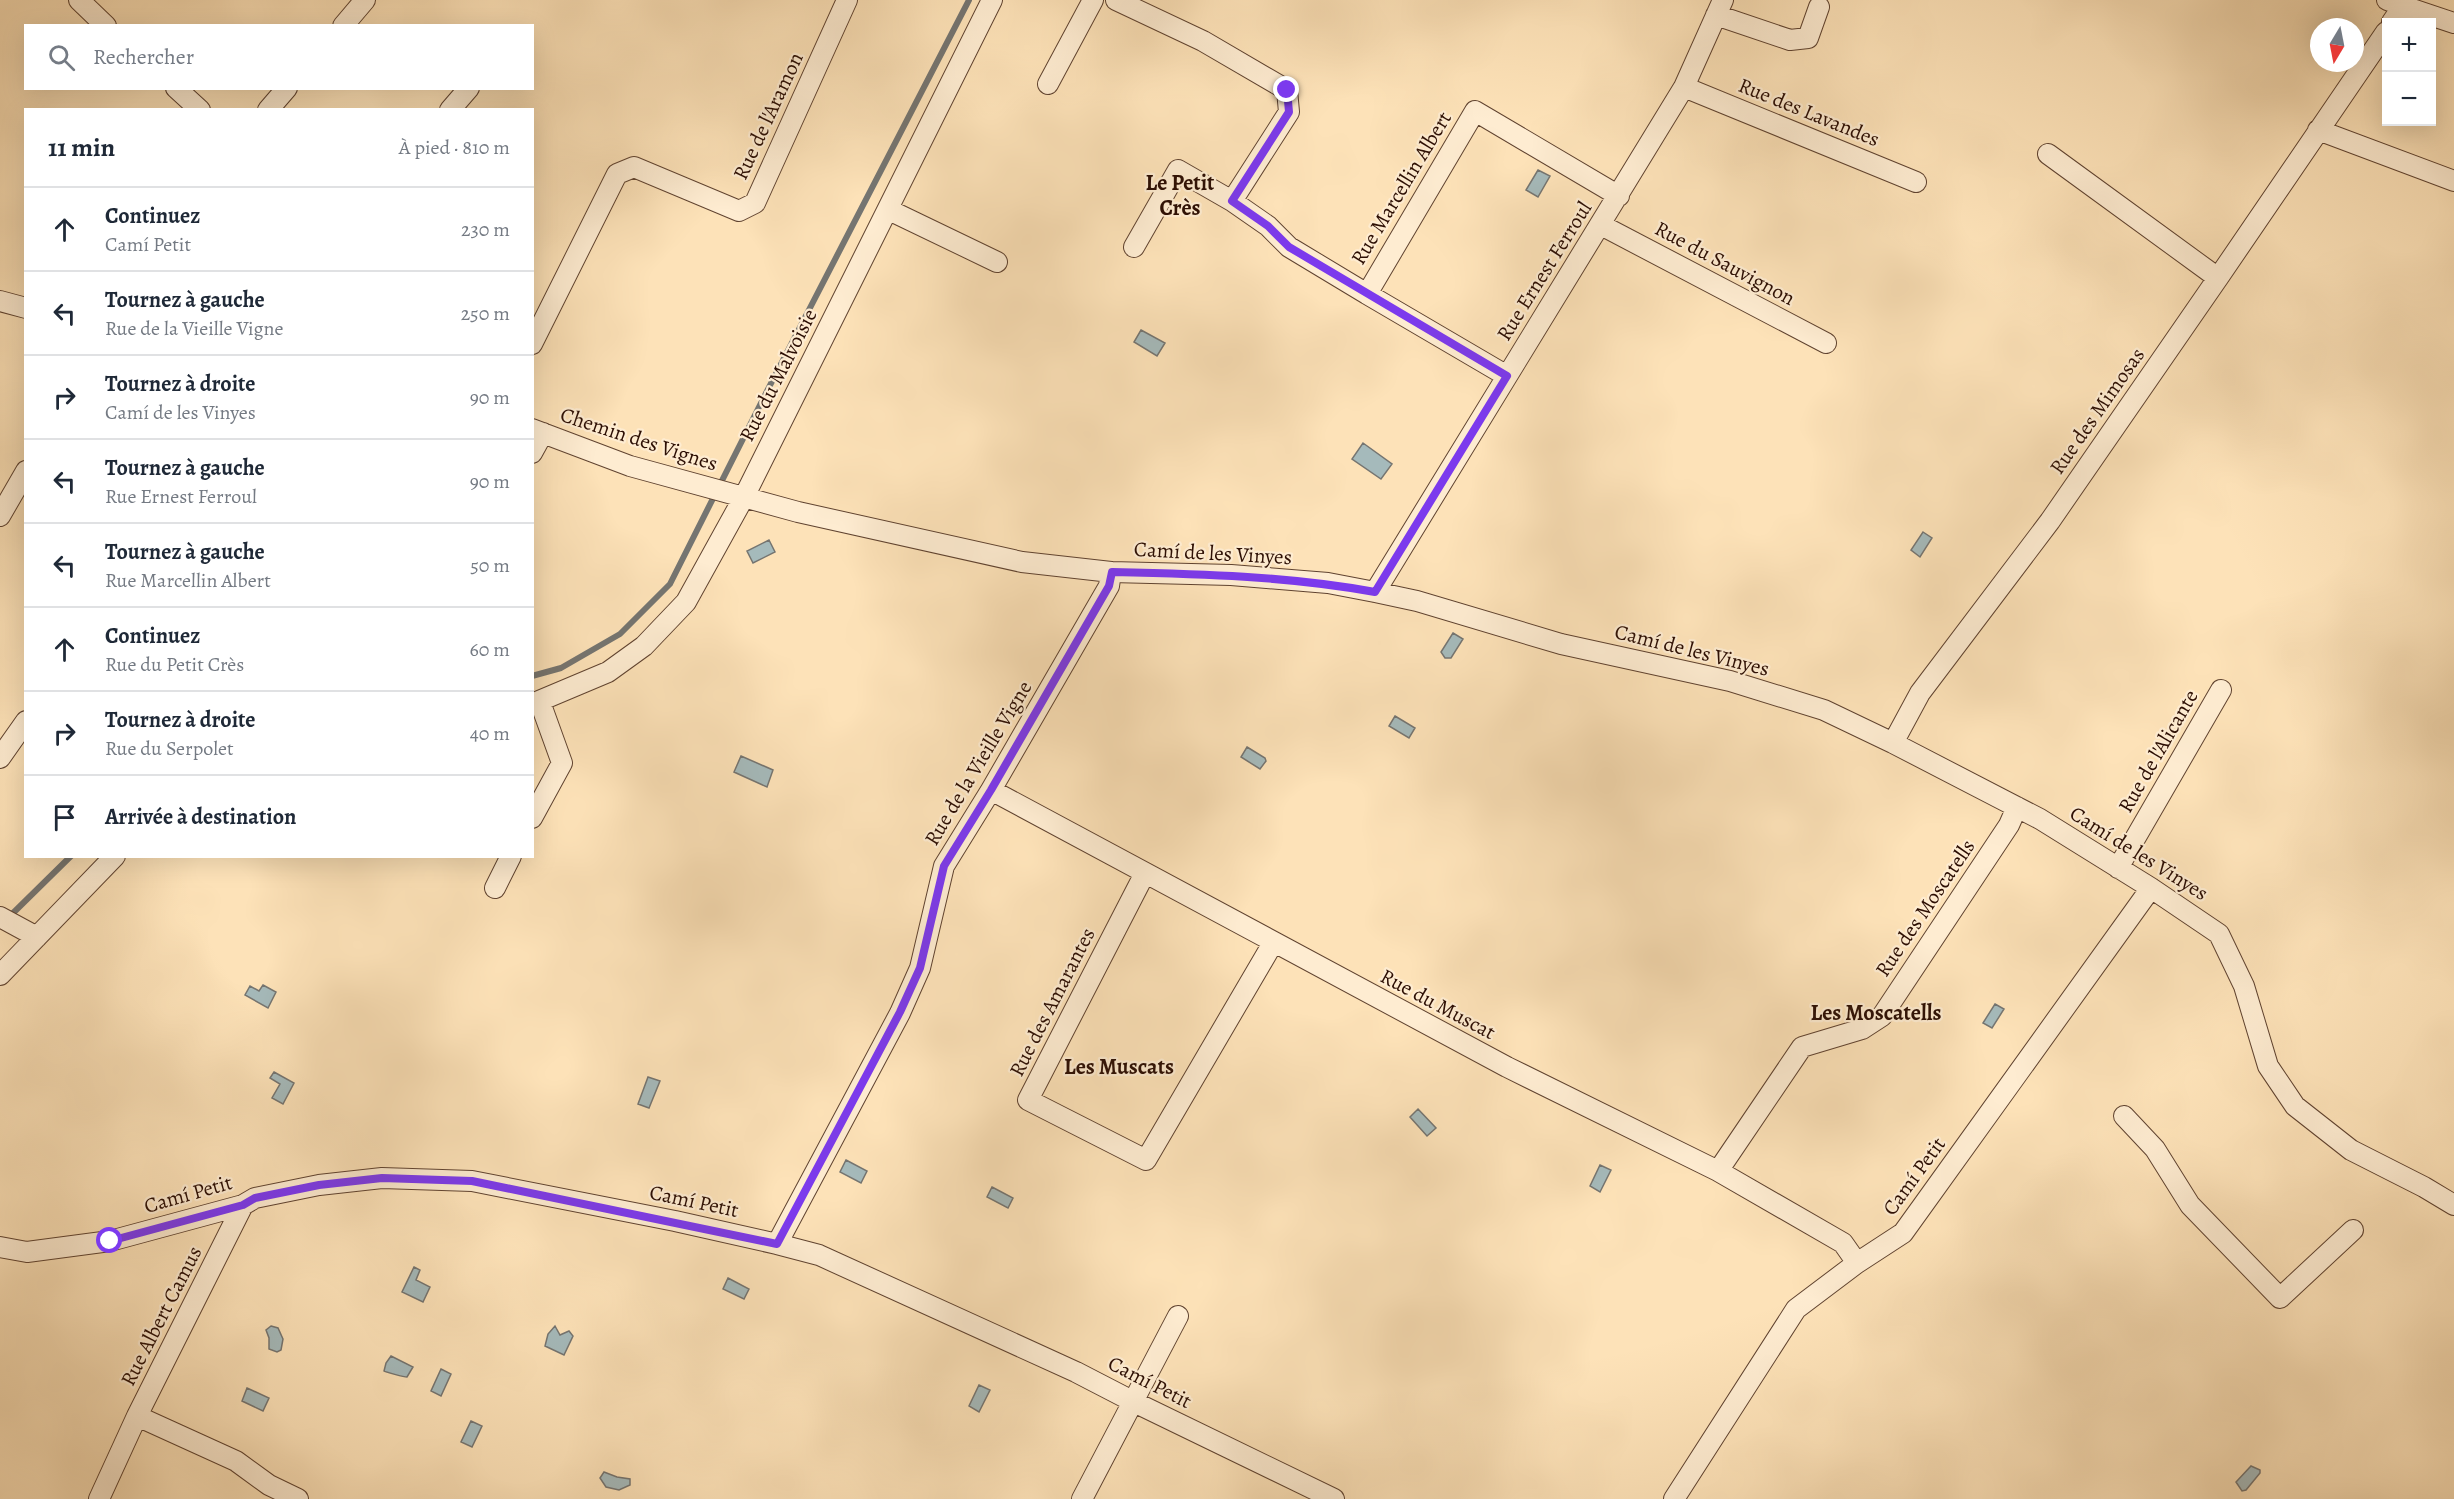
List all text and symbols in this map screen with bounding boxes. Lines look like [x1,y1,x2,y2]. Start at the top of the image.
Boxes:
north arrow [2310,18,2364,72]
map controls [2382,18,2436,126]
button: + [2382,18,2436,72]
search box [24,24,534,90]
icon: search [45,41,78,74]
text: Rechercher [93,42,194,72]
street label: Rue de l'Aramon [726,48,810,184]
street label: Rue des Lavandes [1734,71,1884,153]
button: − [2382,72,2436,126]
route end [1273,76,1299,102]
street label: Rue Marcellin Albert [1344,106,1458,270]
text: 11 min [48,130,115,165]
text: À pied · 810 m [399,134,510,161]
district label: Le Petit Crès [1146,168,1215,223]
street label: Rue Ernest Ferroul [1490,196,1598,346]
text: Continuez [105,201,200,231]
icon: ahead [48,213,81,246]
street label: Rue du Sauvignon [1650,214,1800,312]
text: 230 m [461,216,510,243]
text: Camí Petit [105,231,191,258]
text: Tournez à gauche [105,285,265,315]
icon: left [48,297,81,330]
text: 250 m [461,300,510,327]
street label: Rue du Malvoisie [732,304,824,446]
text: Rue de la Vieille Vigne [105,315,283,342]
street label: Rue des Mimosas [2043,342,2151,480]
text: Tournez à droite [105,369,256,399]
icon: right [48,381,81,414]
text: 90 m [470,384,510,411]
text: Camí de les Vinyes [105,399,256,426]
street label: Chemin des Vignes [557,400,721,478]
text: Tournez à gauche [105,453,265,483]
icon: left [48,465,81,498]
text: 90 m [470,468,510,495]
text: Rue Ernest Ferroul [105,483,257,510]
street label: Camí de les Vinyes [1133,535,1293,571]
text: Tournez à gauche [105,537,265,567]
icon: left [48,549,81,582]
text: 50 m [470,552,510,579]
text: Rue Marcellin Albert [105,567,271,594]
street label: Camí de les Vinyes [1612,617,1772,683]
text: Continuez [105,621,200,651]
icon: ahead [48,633,81,666]
text: 60 m [470,636,510,663]
text: Rue du Petit Crès [105,651,244,678]
street label: Rue de la Vieille Vigne [918,675,1038,851]
street label: Rue de l'Alicante [2111,684,2205,818]
text: Tournez à droite [105,705,256,735]
icon: right [48,717,81,750]
text: 40 m [470,720,510,747]
text: Rue du Serpolet [105,735,234,762]
street label: Camí de les Vinyes [2064,799,2214,907]
icon: arrive [48,801,81,834]
text: Arrivée à destination [105,802,296,832]
street label: Rue des Moscatells [1869,834,1981,982]
street label: Rue des Amarantes [1002,923,1102,1081]
street label: Rue du Muscat [1376,962,1500,1046]
district label: Les Moscatells [1811,998,1941,1028]
district label: Les Muscats [1064,1052,1174,1082]
street label: Camí Petit [1876,1131,1952,1221]
street label: Camí Petit [141,1168,235,1220]
street label: Camí Petit [647,1178,741,1224]
route start [96,1227,122,1253]
street label: Rue Albert Camus [114,1241,208,1391]
street label: Camí Petit [1103,1349,1197,1415]

